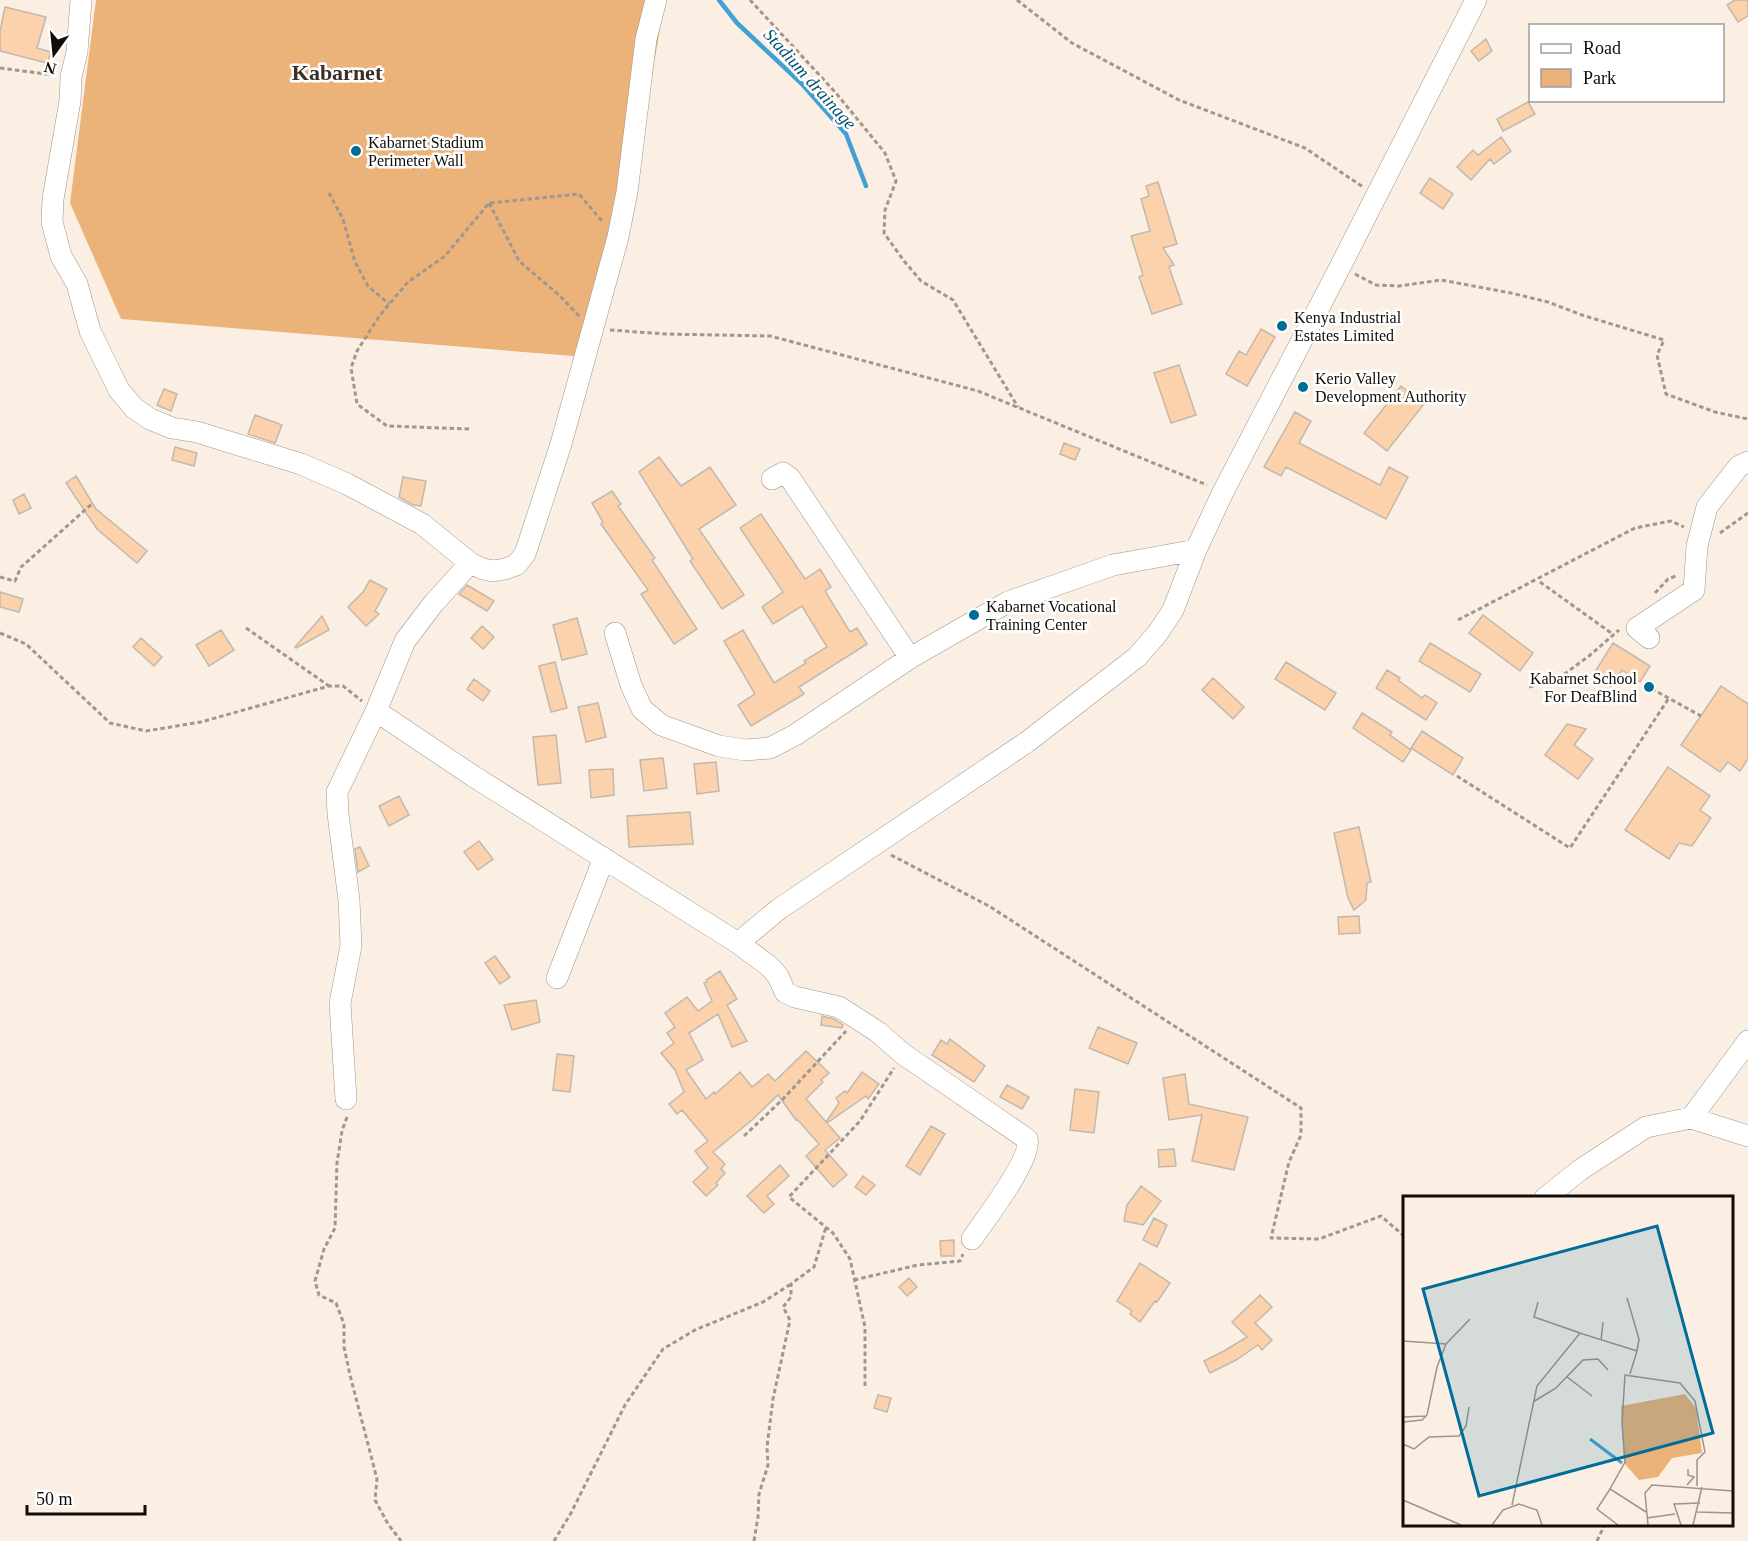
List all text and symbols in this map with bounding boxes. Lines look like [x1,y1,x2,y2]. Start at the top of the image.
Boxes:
north arrow [24,24,84,84]
legend [1529,24,1724,102]
water label: Stadium drainage [760,25,860,133]
text: Road [1583,38,1621,58]
text: N [42,58,58,78]
district label: Kabarnet [292,60,383,85]
text: Park [1583,68,1616,88]
place label: Kabarnet Stadium Perimeter Wall [368,134,485,169]
marker: Kabarnet Stadium Perimeter Wall [349,144,363,158]
place label: Kenya Industrial Estates Limited [1294,309,1402,344]
marker: Kenya Industrial Estates Limited [1275,319,1289,333]
place label: Kerio Valley Development Authority [1315,370,1467,406]
marker: Kerio Valley Development Authority [1296,380,1310,394]
place label: Kabarnet Vocational Training Center [986,598,1117,634]
marker: Kabarnet Vocational Training Center [967,608,981,622]
place label: Kabarnet School For DeafBlind [1530,670,1638,705]
marker: Kabarnet School For DeafBlind [1642,680,1656,694]
inset map [1403,1196,1733,1526]
scale bar [27,1478,146,1516]
text: 50 m [36,1489,73,1509]

